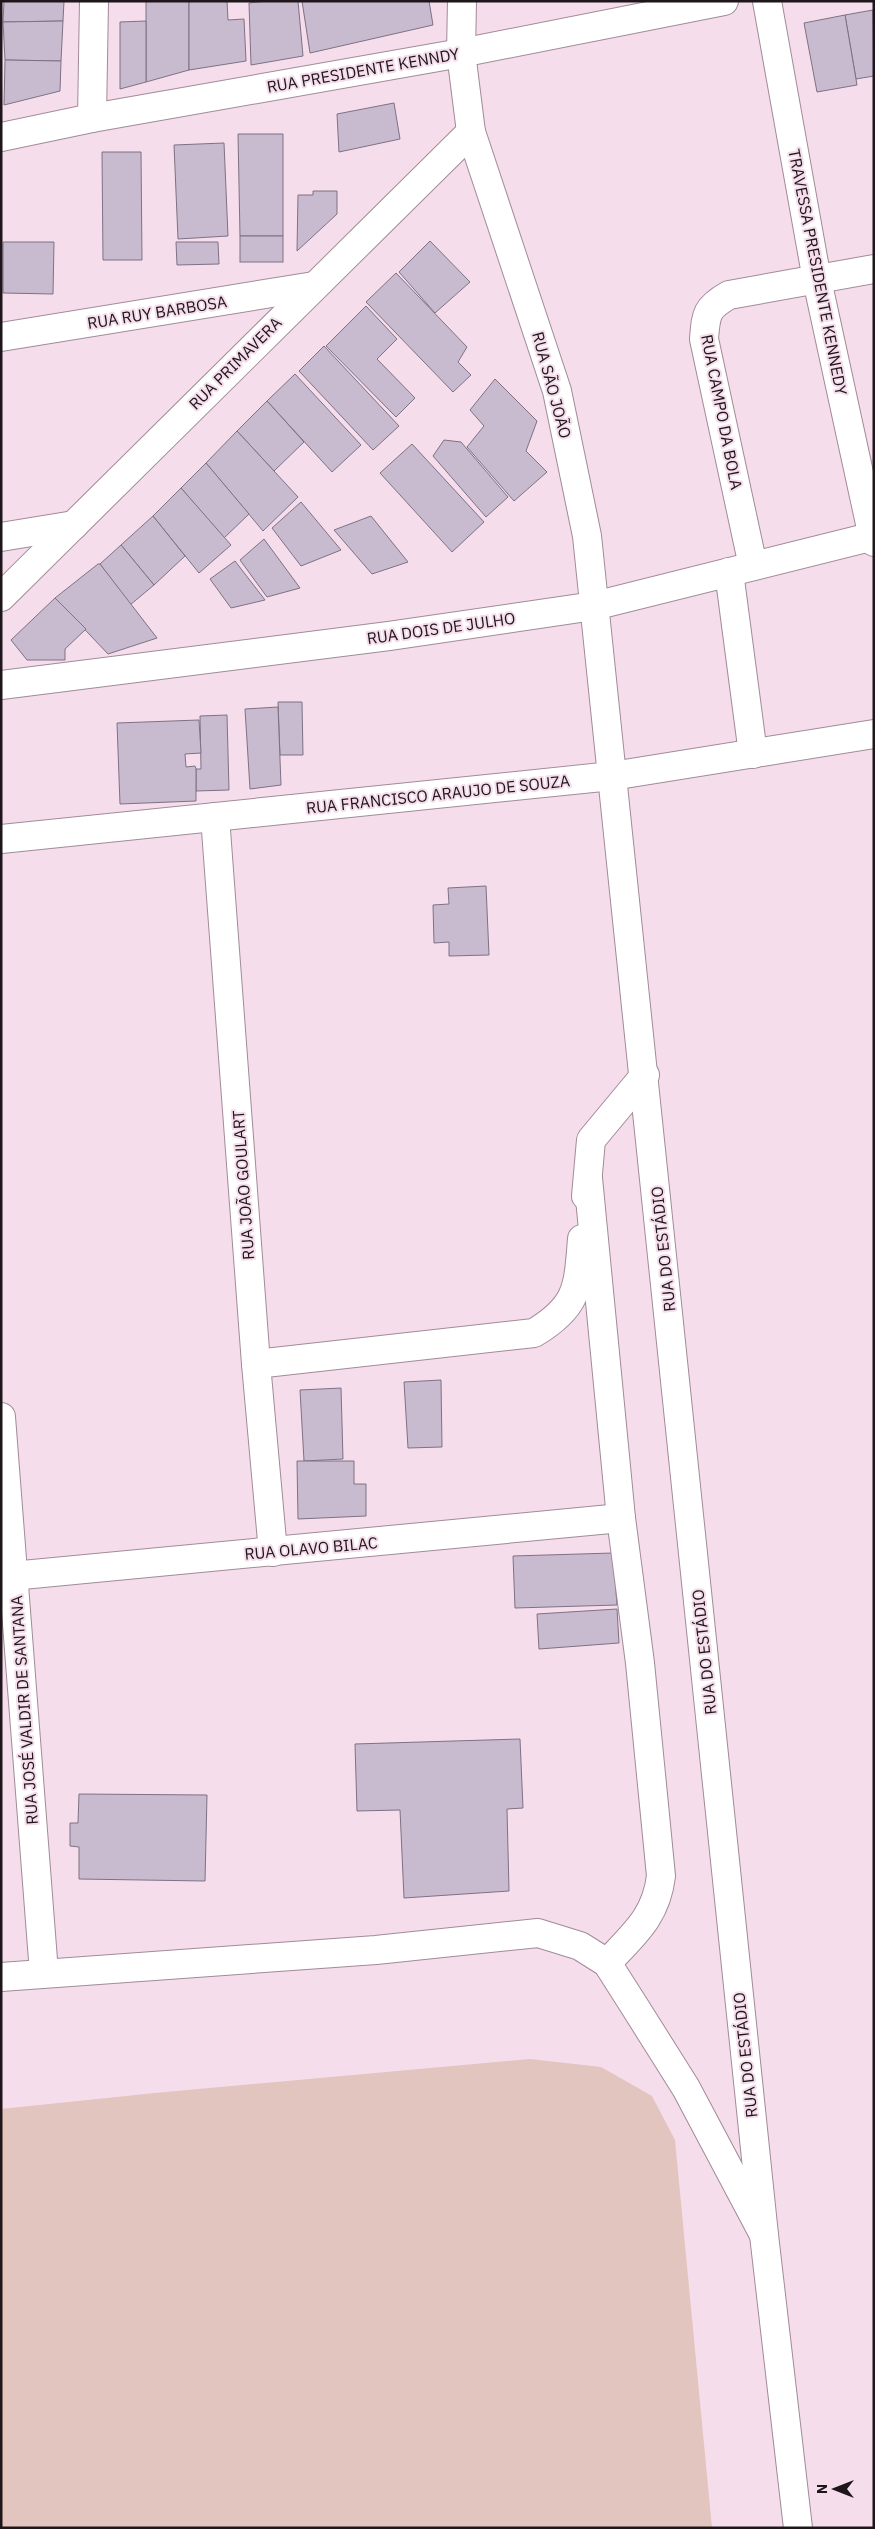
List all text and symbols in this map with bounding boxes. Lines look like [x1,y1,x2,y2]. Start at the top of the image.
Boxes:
street label: RUA PRESIDENTE KENNDY [265,43,461,97]
street label: TRAVESSA PRESIDENTE KENNEDY [784,147,852,397]
street label: RUA RUY BARBOSA [86,291,228,333]
street label: RUA PRIMAVERA [184,312,286,414]
street label: RUA SÃO JOÃO [528,329,576,441]
street label: RUA CAMPO DA BOLA [697,333,747,491]
street label: RUA DOIS DE JULHO [365,608,517,648]
street label: RUA FRANCISCO ARAUJO DE SOUZA [305,770,571,818]
street label: RUA JOÃO GOULART [228,1110,258,1260]
street label: RUA DO ESTÁDIO [645,1185,680,1313]
street label: RUA OLAVO BILAC [244,1532,379,1564]
street label: RUA DO ESTÁDIO [686,1588,721,1716]
street label: RUA JOSÉ VALDIR DE SANTANA [5,1595,42,1825]
street label: RUA DO ESTÁDIO [727,1991,762,2119]
north arrow [810,2464,860,2514]
text: N [813,2484,831,2494]

